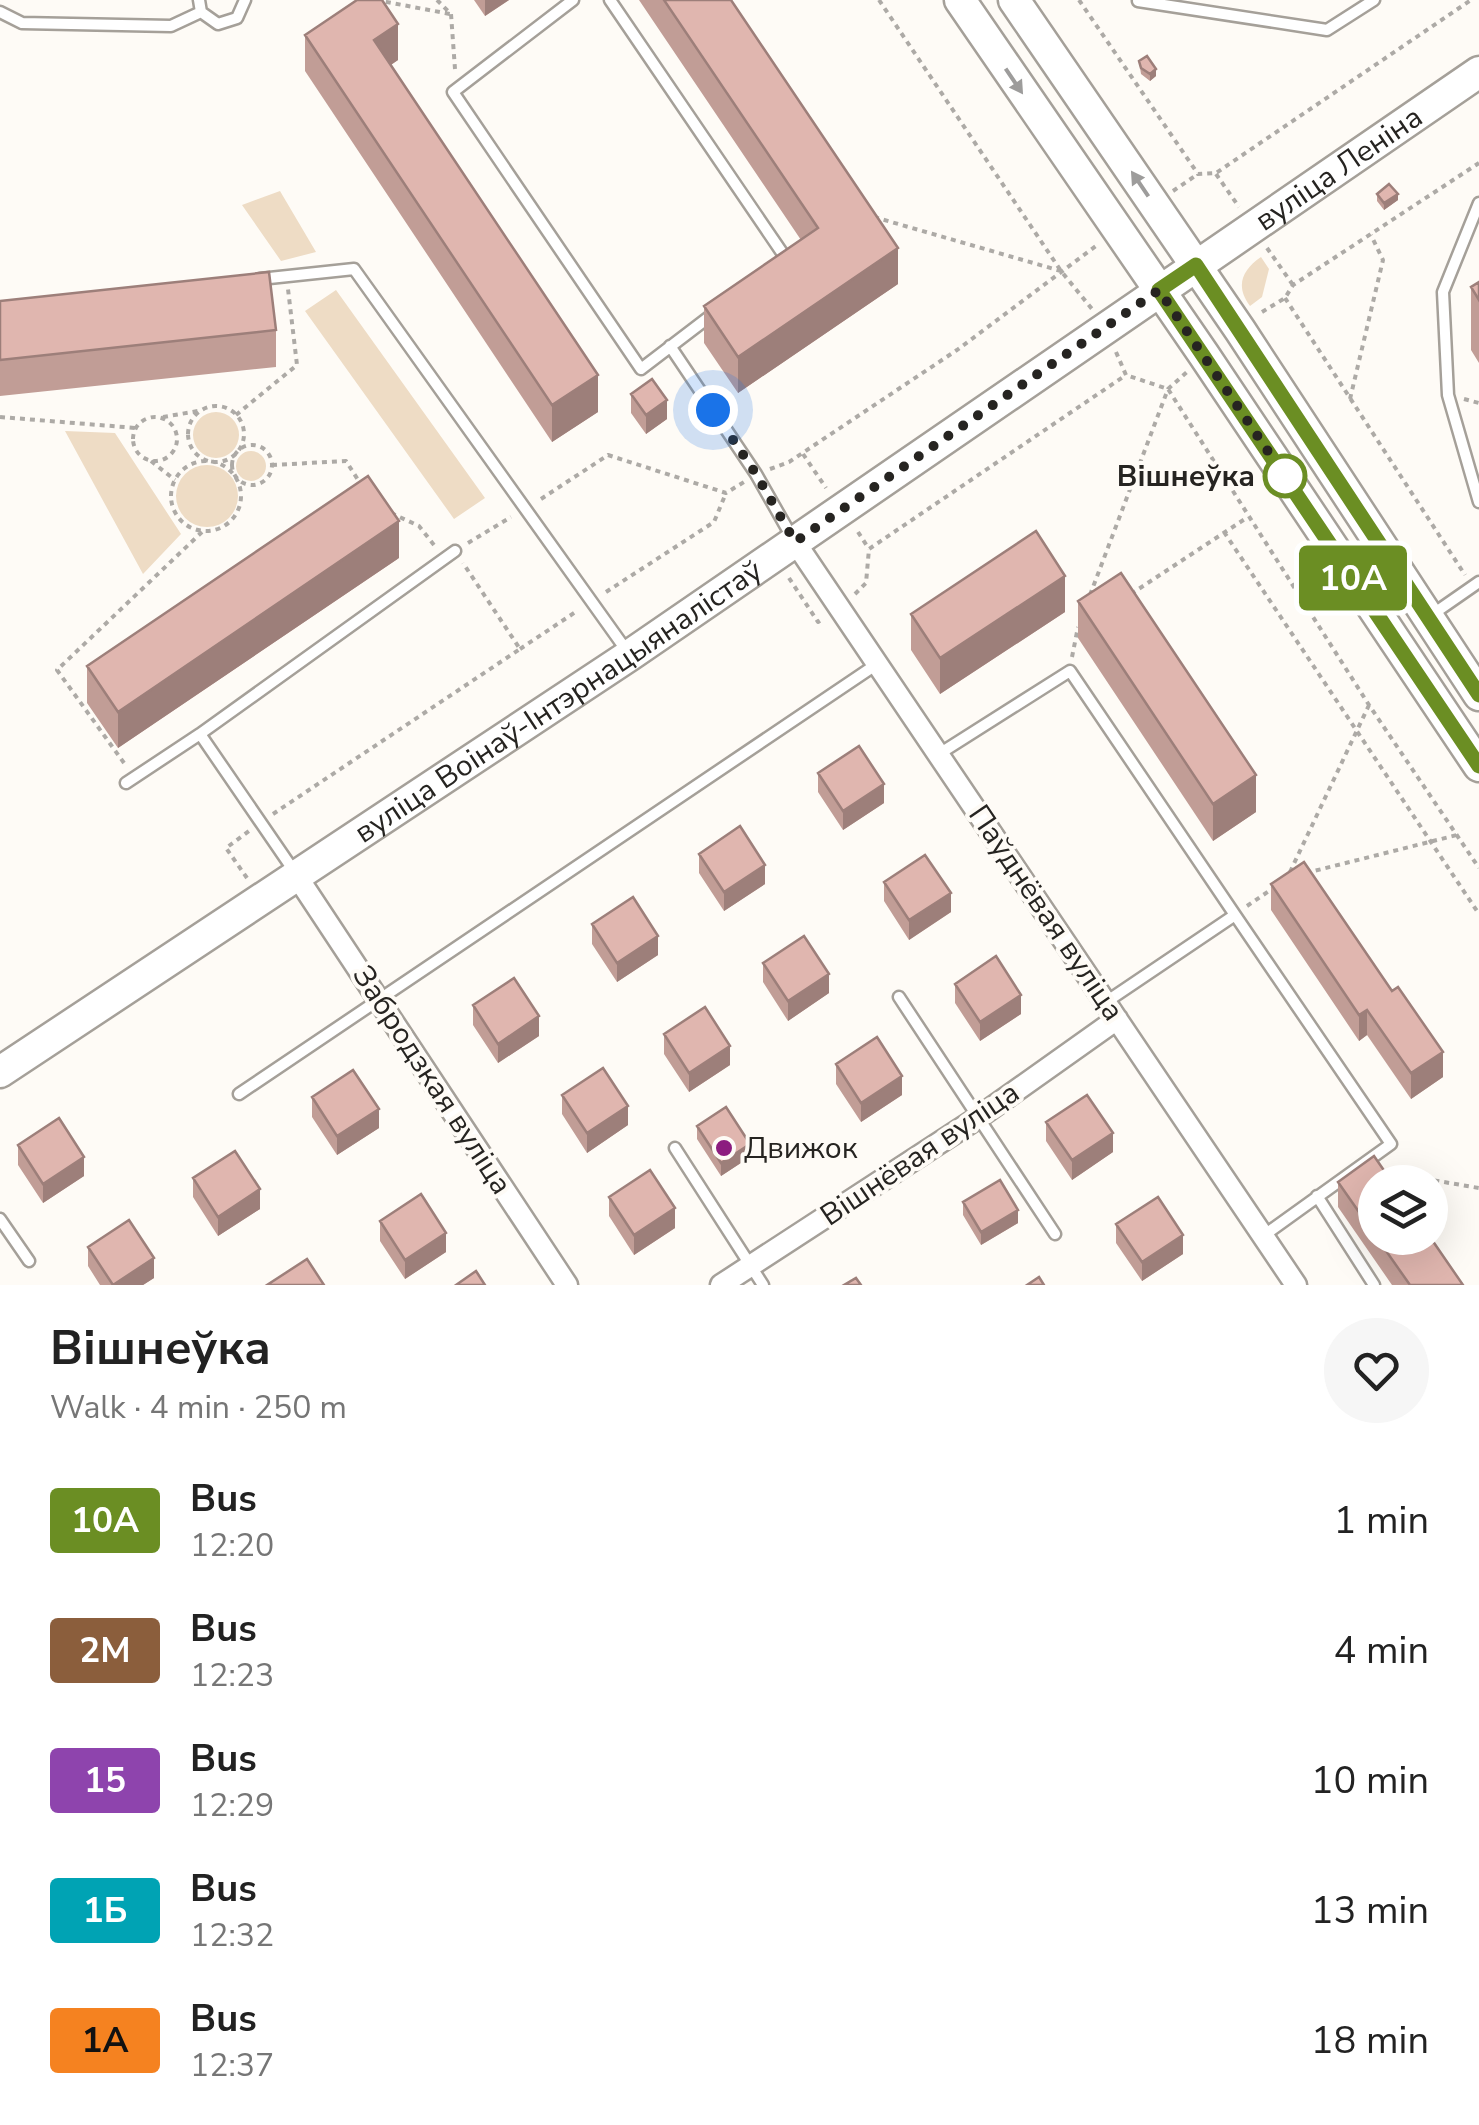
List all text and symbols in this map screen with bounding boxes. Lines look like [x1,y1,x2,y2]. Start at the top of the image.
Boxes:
one-way arrow [1005,67,1023,94]
street label: вуліца Леніна [1247,96,1430,240]
one-way arrow [1131,171,1150,198]
your location [688,385,738,435]
marker: Вішнеўка [1264,455,1306,497]
place label: Вішнеўка [1117,456,1255,497]
line badge: 10A [1296,546,1410,610]
street label: вуліца Воінаў-Інтэрнацыяналістаў [346,550,770,852]
text: 10A [1319,555,1387,602]
street label: Паўднёвая вуліца [959,797,1133,1029]
street label: Забродзкая вуліца [343,958,521,1202]
street label: Вішнёвая вуліца [813,1072,1027,1236]
place label: Движок [744,1128,858,1169]
marker: Движок [713,1137,735,1159]
map controls [1358,1165,1448,1255]
button: layers [1358,1165,1448,1255]
text: Вішнеўка [50,1315,271,1381]
button: heart [1324,1318,1429,1423]
text: Walk · 4 min · 250 m [50,1386,347,1429]
text: Bus [190,1473,257,1524]
text: 1 min [1334,1495,1429,1546]
text: 10A [71,1497,139,1544]
text: 12:20 [190,1524,274,1567]
text: Bus [190,1603,257,1654]
text: 4 min [1334,1625,1429,1676]
text: 2М [79,1627,131,1674]
text: 12:23 [190,1654,274,1697]
text: Bus [190,1733,257,1784]
text: 10 min [1311,1755,1429,1806]
text: 15 [84,1757,126,1804]
text: 12:29 [190,1784,274,1827]
text: Bus [190,1863,257,1914]
text: 13 min [1311,1885,1429,1936]
text: 1Б [83,1887,127,1934]
text: 12:32 [190,1914,274,1957]
text: Bus [190,1993,257,2044]
text: 18 min [1311,2015,1429,2066]
text: 1А [81,2017,129,2064]
text: 12:37 [190,2044,274,2087]

